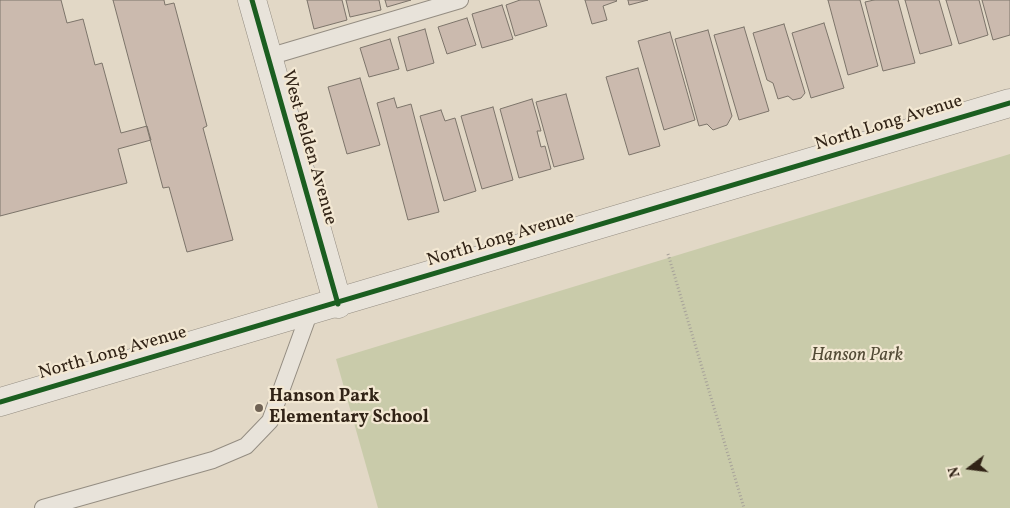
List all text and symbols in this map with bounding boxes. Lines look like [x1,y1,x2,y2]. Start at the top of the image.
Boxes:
street label: West Belden Avenue [276,68,340,228]
street label: North Long Avenue [813,91,965,157]
street label: North Long Avenue [425,207,577,273]
street label: North Long Avenue [36,323,190,385]
park label: Hanson Park [811,346,903,368]
place label: Hanson Park Elementary School [269,387,429,429]
marker: Hanson Park Elementary School [253,402,265,414]
north arrow [945,443,995,493]
text: N [945,465,966,479]

